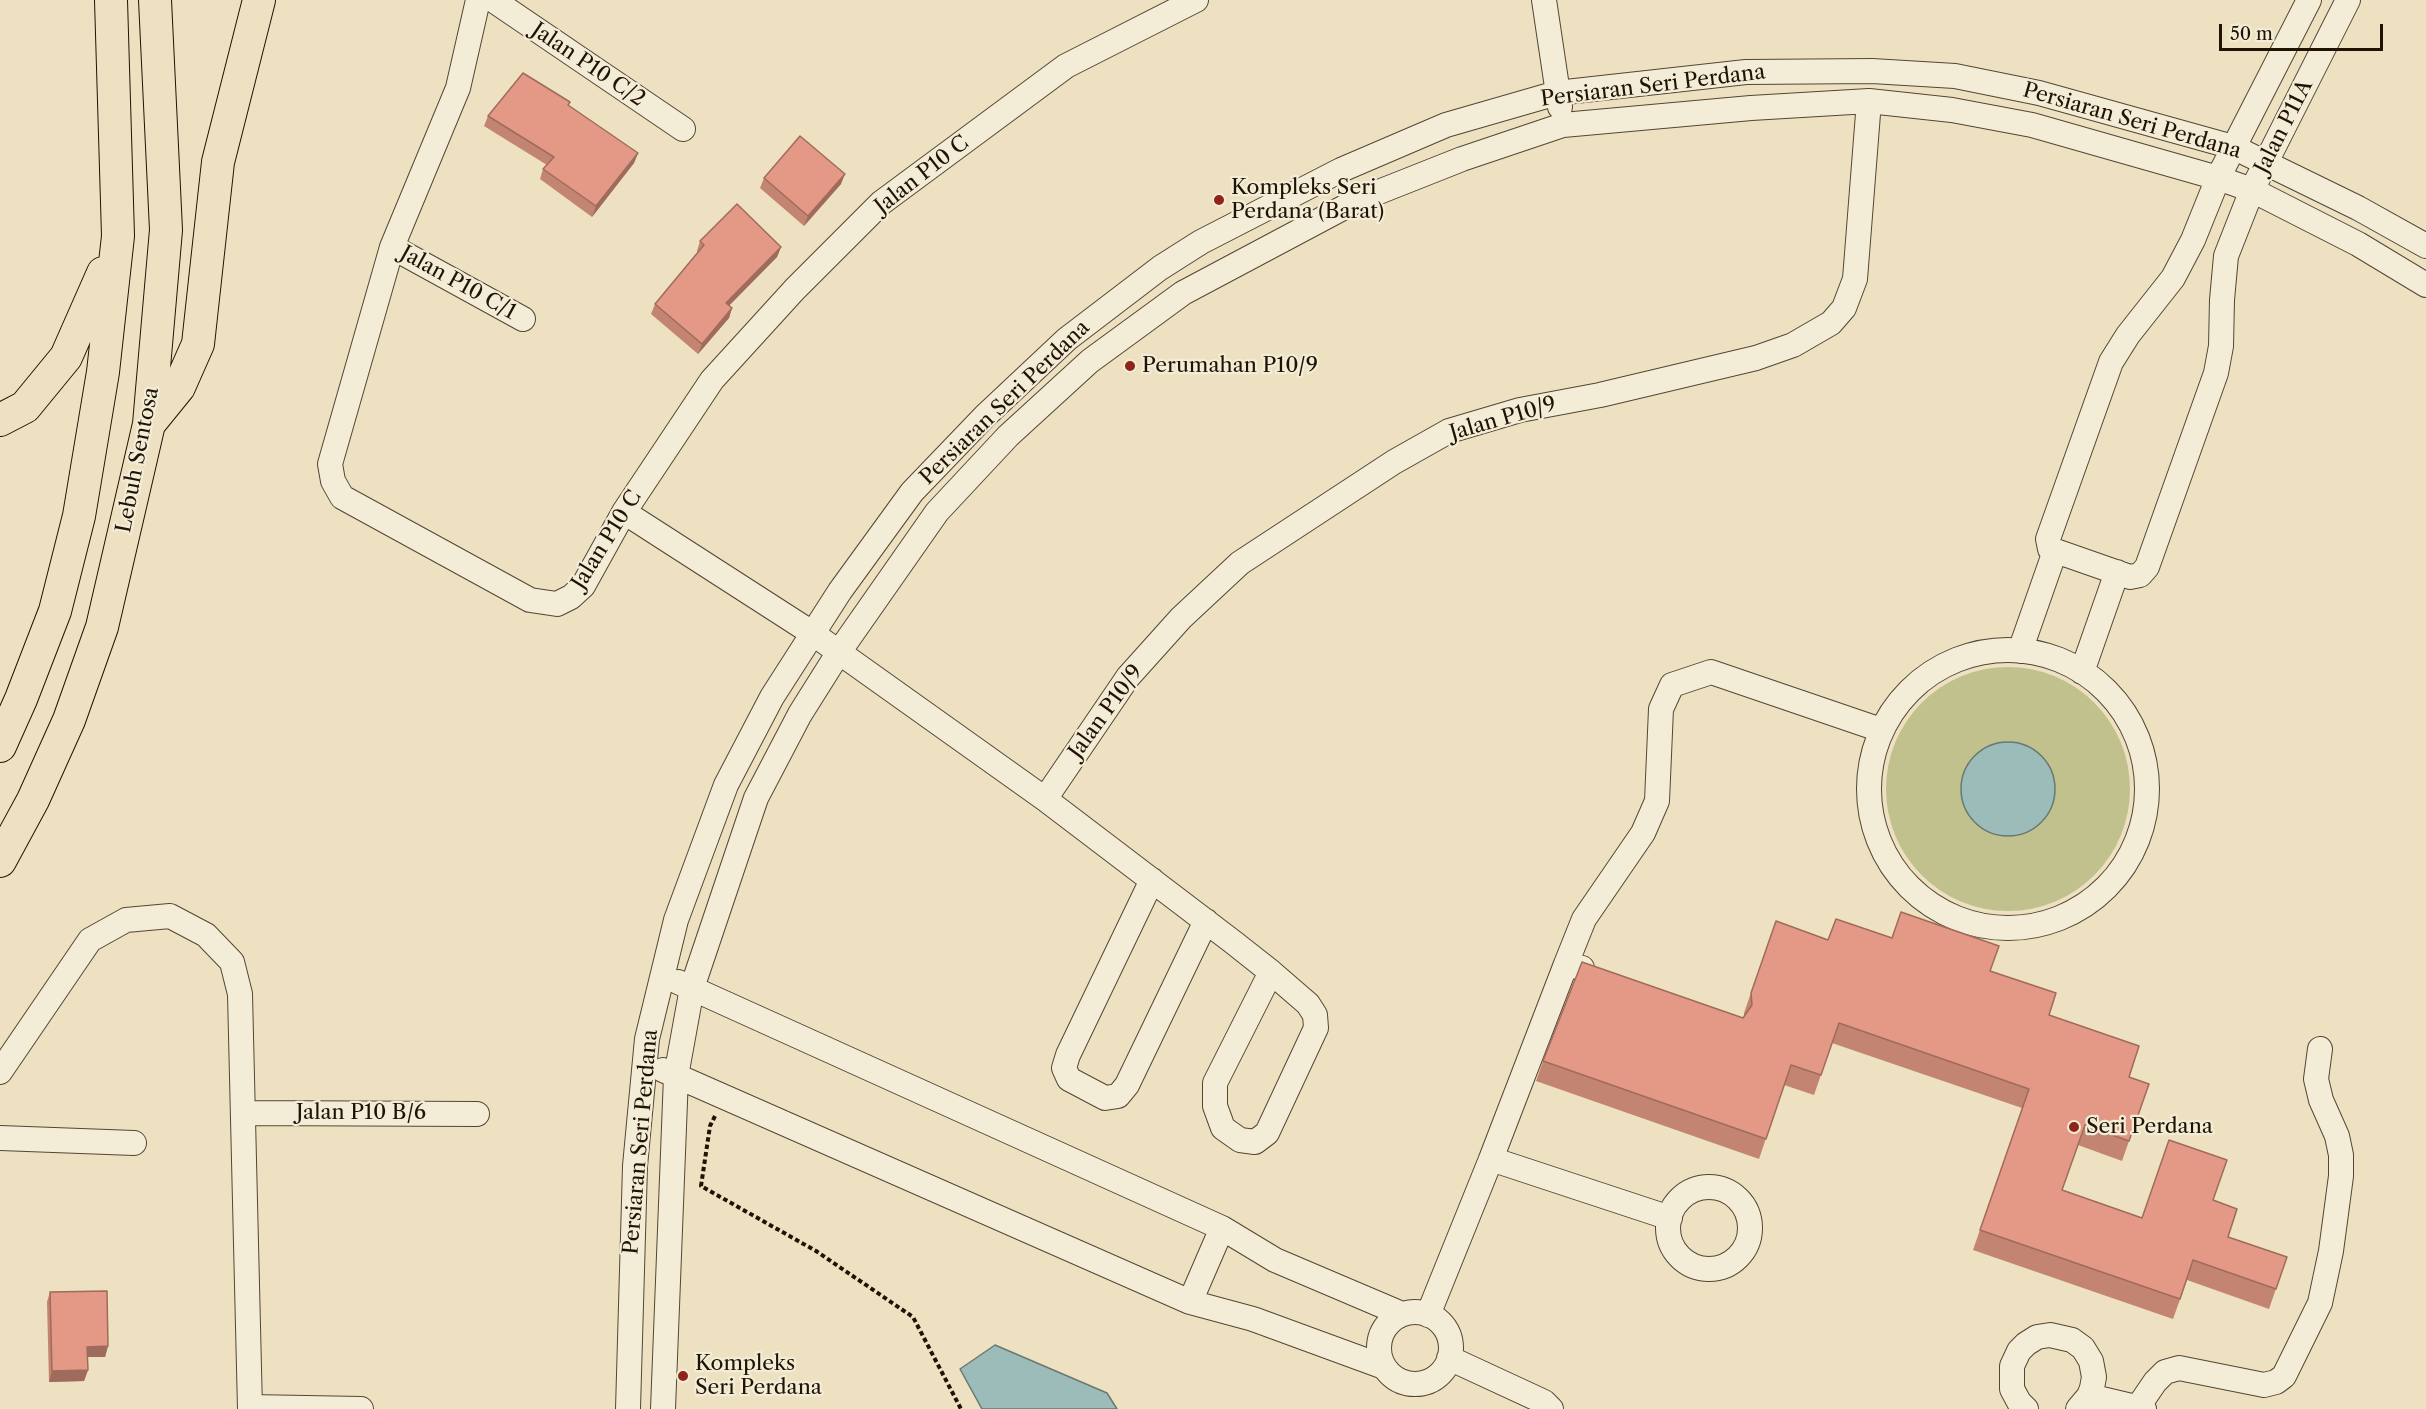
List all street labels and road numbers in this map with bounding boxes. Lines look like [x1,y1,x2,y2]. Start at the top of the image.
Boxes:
street label: Jalan P10 C/2 [526,18,650,112]
street label: Persiaran Seri Perdana [1539,60,1767,112]
street label: Jalan P11A [2250,76,2318,178]
street label: Persiaran Seri Perdana [2020,78,2244,164]
street label: Jalan P10 C [870,131,974,219]
street label: Jalan P10 C/1 [396,241,520,325]
street label: Persiaran Seri Perdana [915,315,1095,491]
street label: Lebuh Sentosa [112,385,164,535]
street label: Jalan P10/9 [1447,392,1559,446]
street label: Jalan P10 C [567,486,647,594]
street label: Jalan P10/9 [1064,660,1148,764]
street label: Persiaran Seri Perdana [619,1028,663,1256]
street label: Jalan P10 B/6 [296,1100,426,1126]

